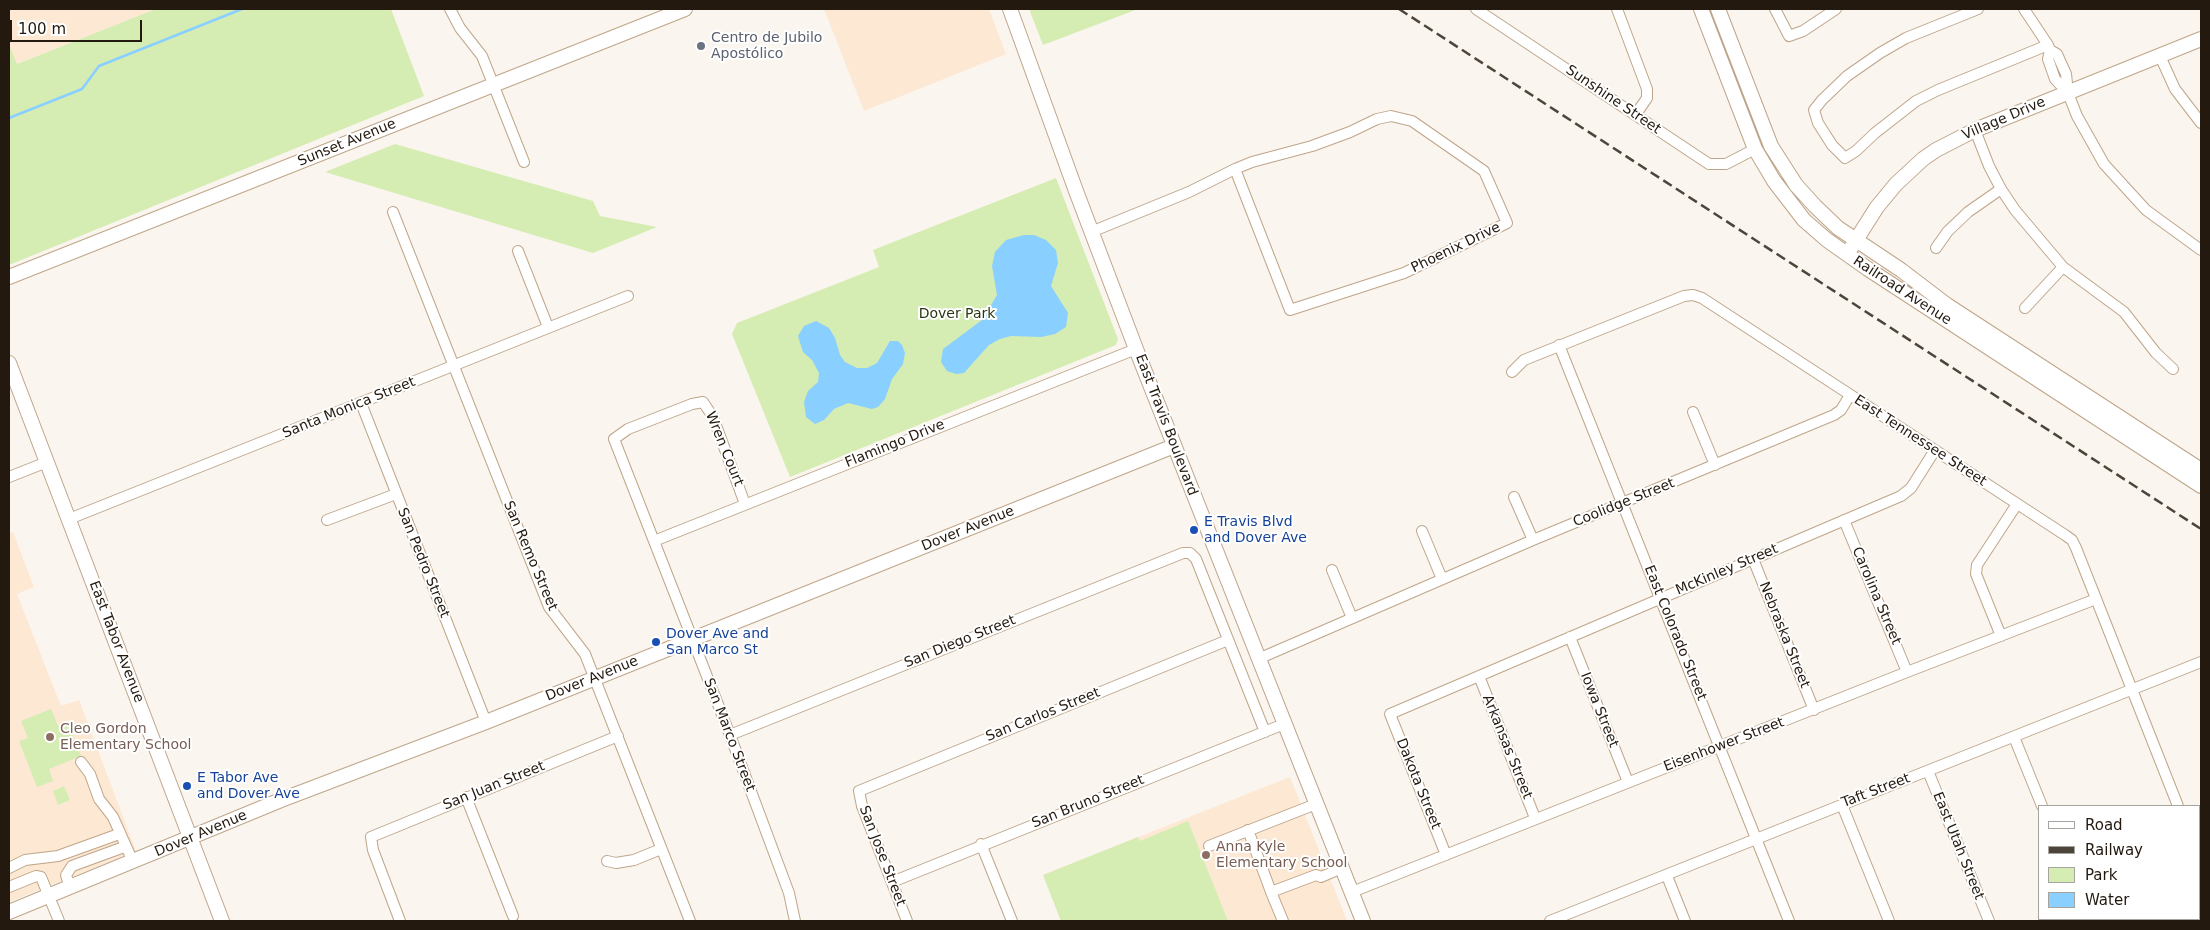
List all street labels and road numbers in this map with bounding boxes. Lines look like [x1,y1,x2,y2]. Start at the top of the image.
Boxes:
street label: Sunshine Street [1562,62,1664,138]
street label: Village Drive [1960,94,2048,144]
street label: Sunset Avenue [295,116,399,170]
street label: Phoenix Drive [1409,219,1503,277]
street label: Railroad Avenue [1850,253,1954,329]
street label: East Travis Boulevard [1131,352,1201,498]
street label: Santa Monica Street [280,374,418,442]
street label: East Tennessee Street [1851,392,1989,490]
street label: Wren Court [701,409,747,489]
street label: Flamingo Drive [843,416,947,472]
street label: Coolidge Street [1571,475,1677,531]
street label: San Remo Street [499,499,561,613]
street label: Dover Avenue [919,503,1017,555]
street label: San Pedro Street [393,506,453,620]
street label: McKinley Street [1673,541,1781,599]
street label: Carolina Street [1848,545,1904,647]
street label: East Colorado Street [1640,563,1710,703]
street label: East Tabor Avenue [85,579,147,705]
street label: Nebraska Street [1755,579,1813,691]
street label: San Diego Street [902,612,1018,672]
street label: Dover Avenue [543,653,641,705]
street label: Iowa Street [1576,670,1622,750]
street label: San Marco Street [700,676,758,794]
street label: San Carlos Street [983,684,1103,746]
street label: Arkansas Street [1478,692,1536,802]
street label: Eisenhower Street [1661,714,1787,776]
street label: Dakota Street [1392,736,1444,832]
street label: San Juan Street [441,758,547,814]
street label: Taft Street [1839,770,1913,812]
street label: San Bruno Street [1029,772,1147,832]
street label: East Utah Street [1929,790,1987,902]
street label: San Jose Street [855,803,909,909]
street label: Dover Avenue [152,807,250,861]

